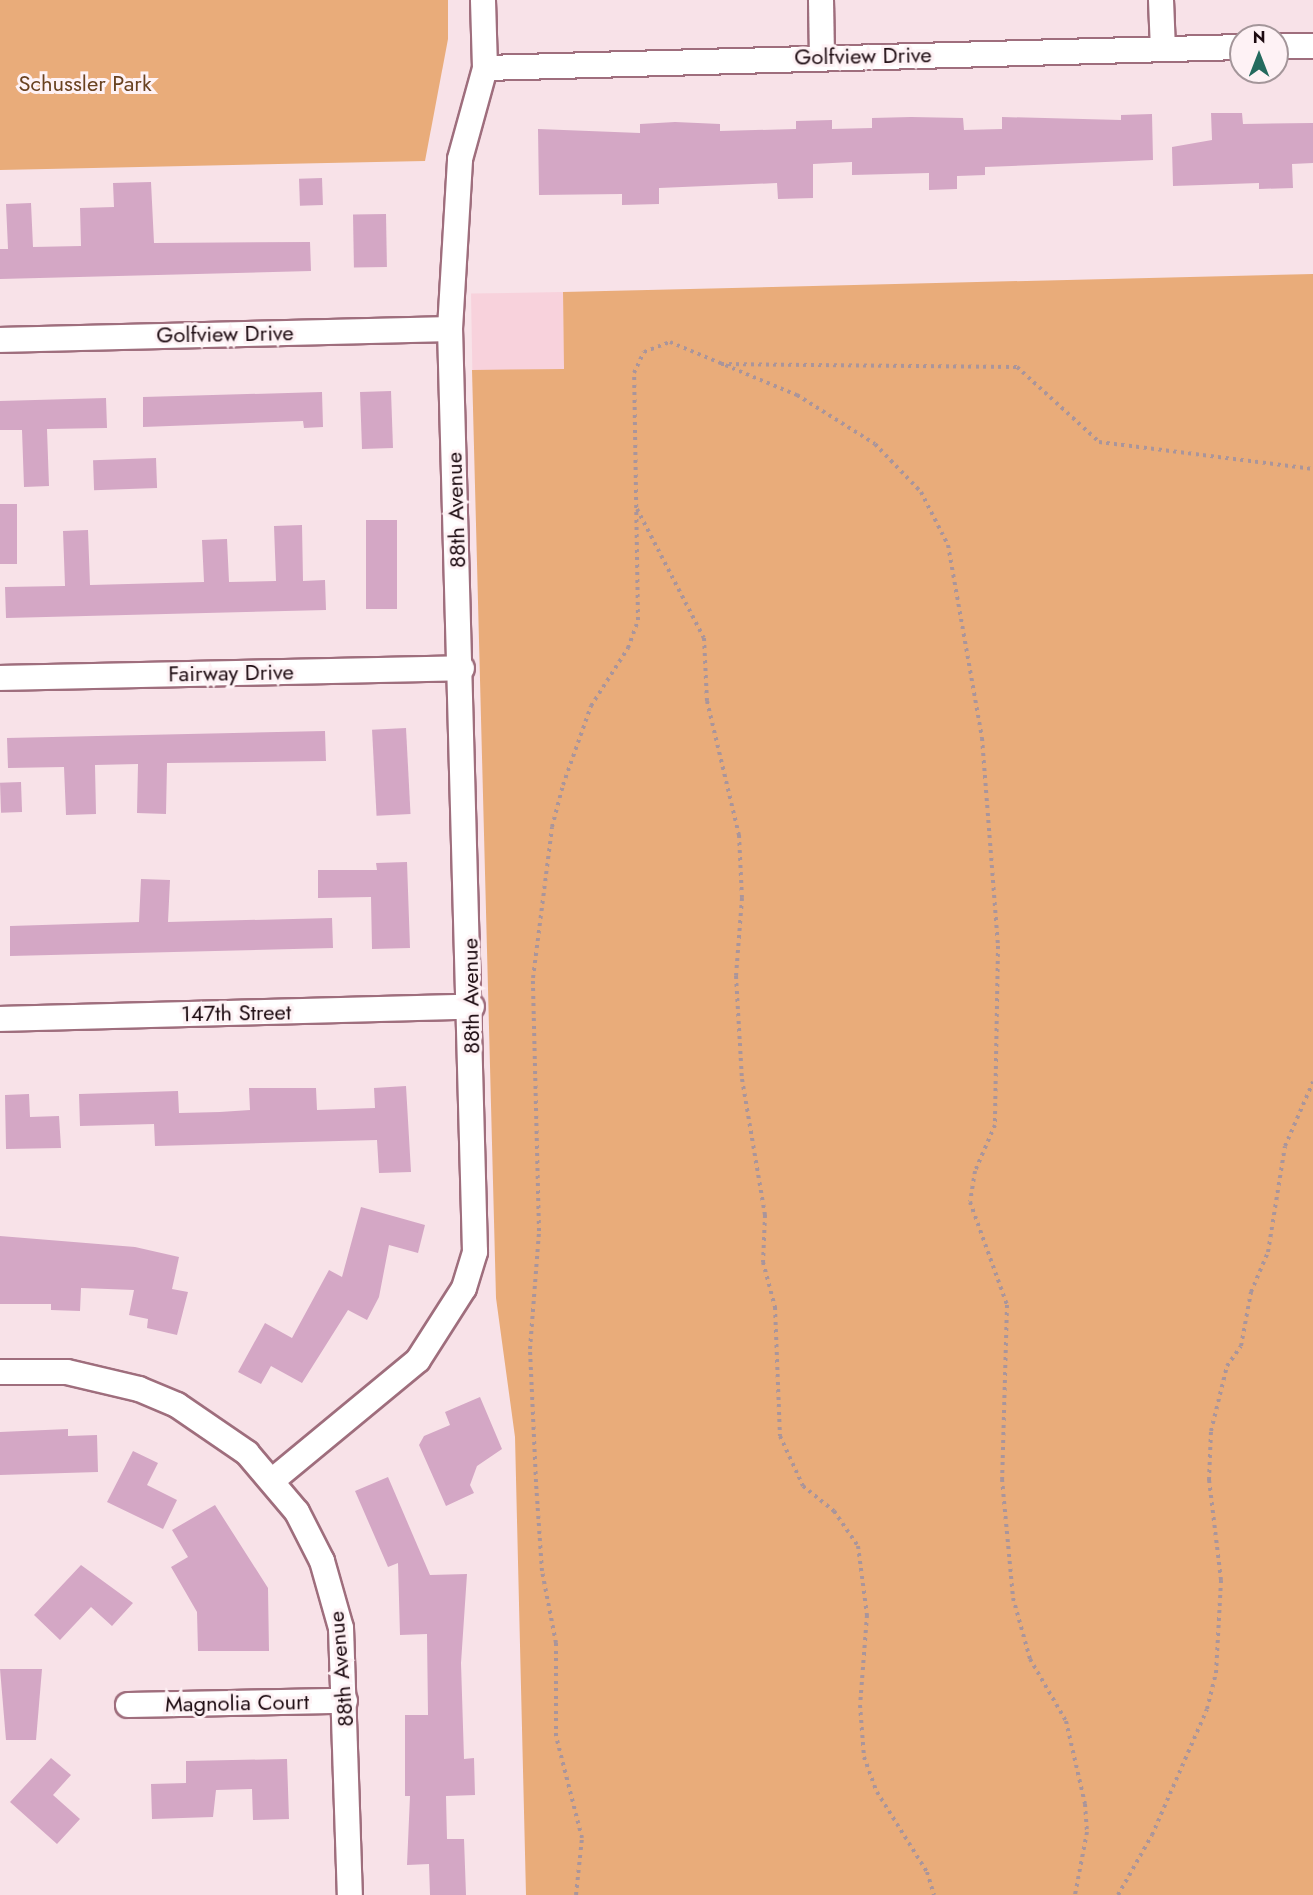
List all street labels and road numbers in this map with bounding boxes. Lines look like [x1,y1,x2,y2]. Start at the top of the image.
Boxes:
street label: Golfview Drive [794,42,932,70]
street label: Golfview Drive [156,320,294,348]
street label: 88th Avenue [441,452,471,568]
street label: Fairway Drive [168,659,294,687]
street label: 88th Avenue [457,938,485,1054]
street label: 147th Street [181,999,291,1027]
street label: 88th Avenue [323,1610,359,1728]
street label: Magnolia Court [165,1689,309,1717]

